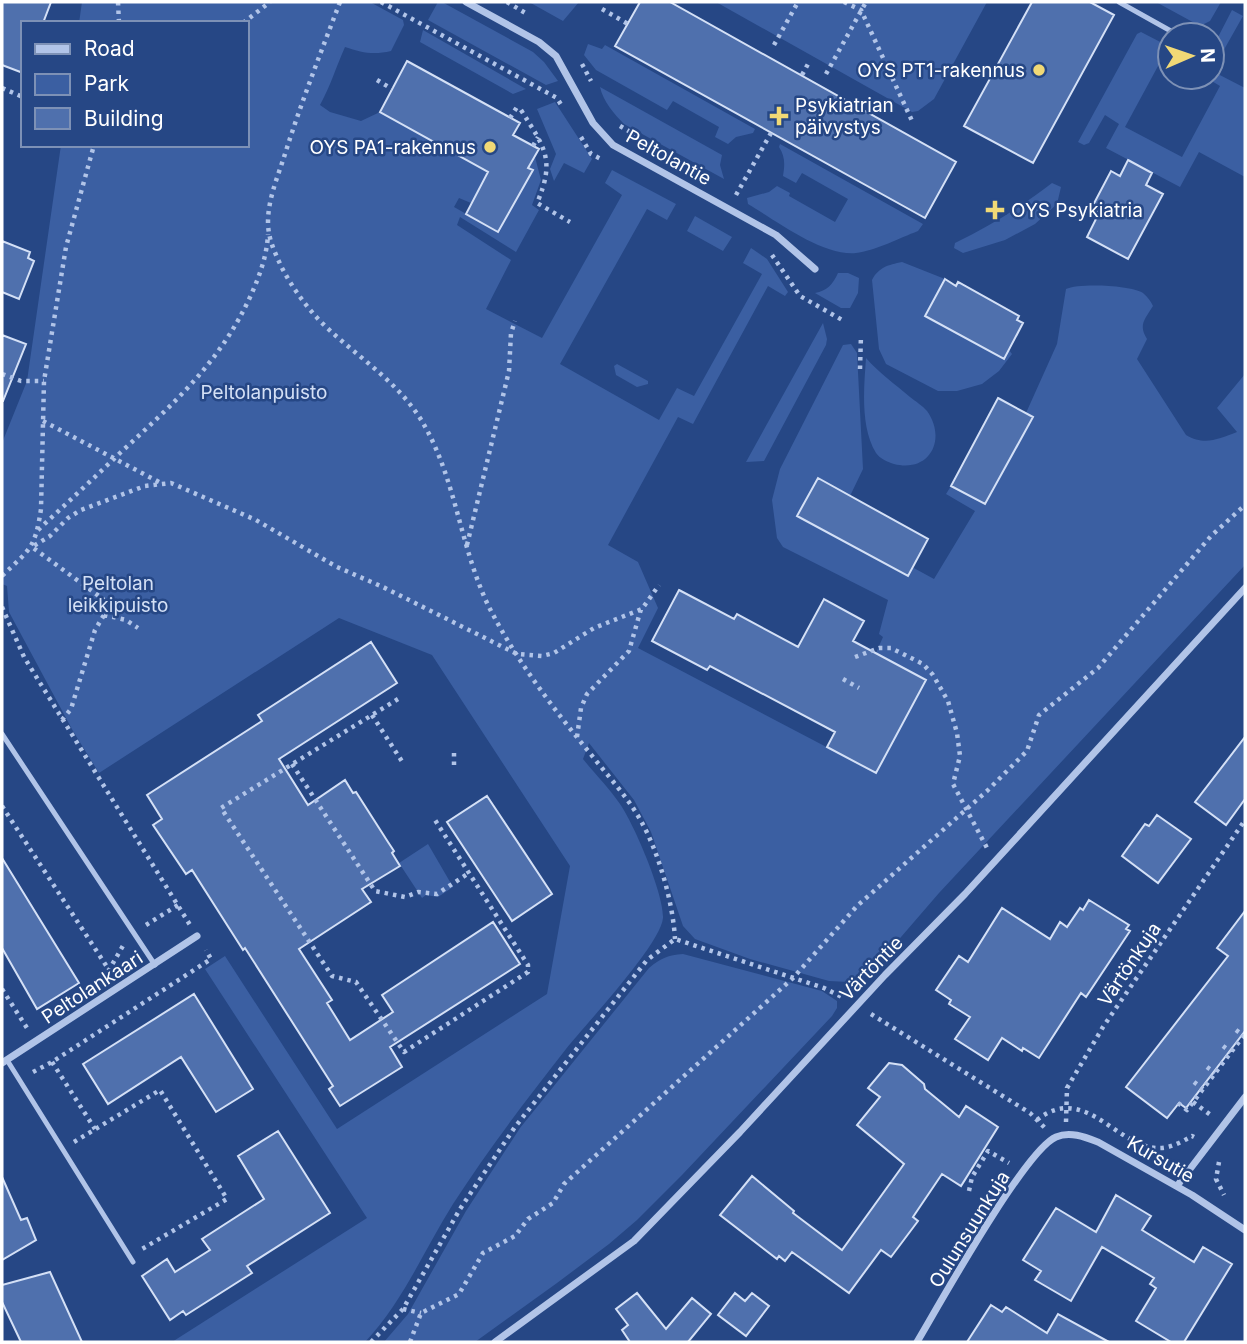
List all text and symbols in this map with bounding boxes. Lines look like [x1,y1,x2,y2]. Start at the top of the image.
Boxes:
legend [21,21,248,147]
north arrow [1156,21,1226,91]
text: Road [84,36,135,61]
text: N [1196,48,1219,63]
place label: OYS PT1-rakennus [857,59,1025,82]
marker: OYS PT1-rakennus [1031,62,1047,78]
text: Park [84,71,129,96]
place label: Psykiatrian päivystys [795,94,894,139]
text: Building [84,106,164,131]
marker: Psykiatrian päivystys [769,106,789,126]
street label: Peltolantie [622,125,715,190]
place label: OYS PA1-rakennus [309,136,476,159]
marker: OYS PA1-rakennus [482,139,498,155]
place label: OYS Psykiatria [1011,199,1143,222]
marker: OYS Psykiatria [985,200,1005,220]
park label: Peltolanpuisto [201,381,327,404]
park label: Peltolan leikkipuisto [68,572,168,617]
street label: Värtönkuja [1093,918,1166,1011]
street label: Värtöntie [835,931,908,1005]
street label: Peltolankaari [37,946,147,1029]
street label: Kursutie [1123,1131,1198,1188]
street label: Oulunsuunkuja [924,1167,1015,1292]

